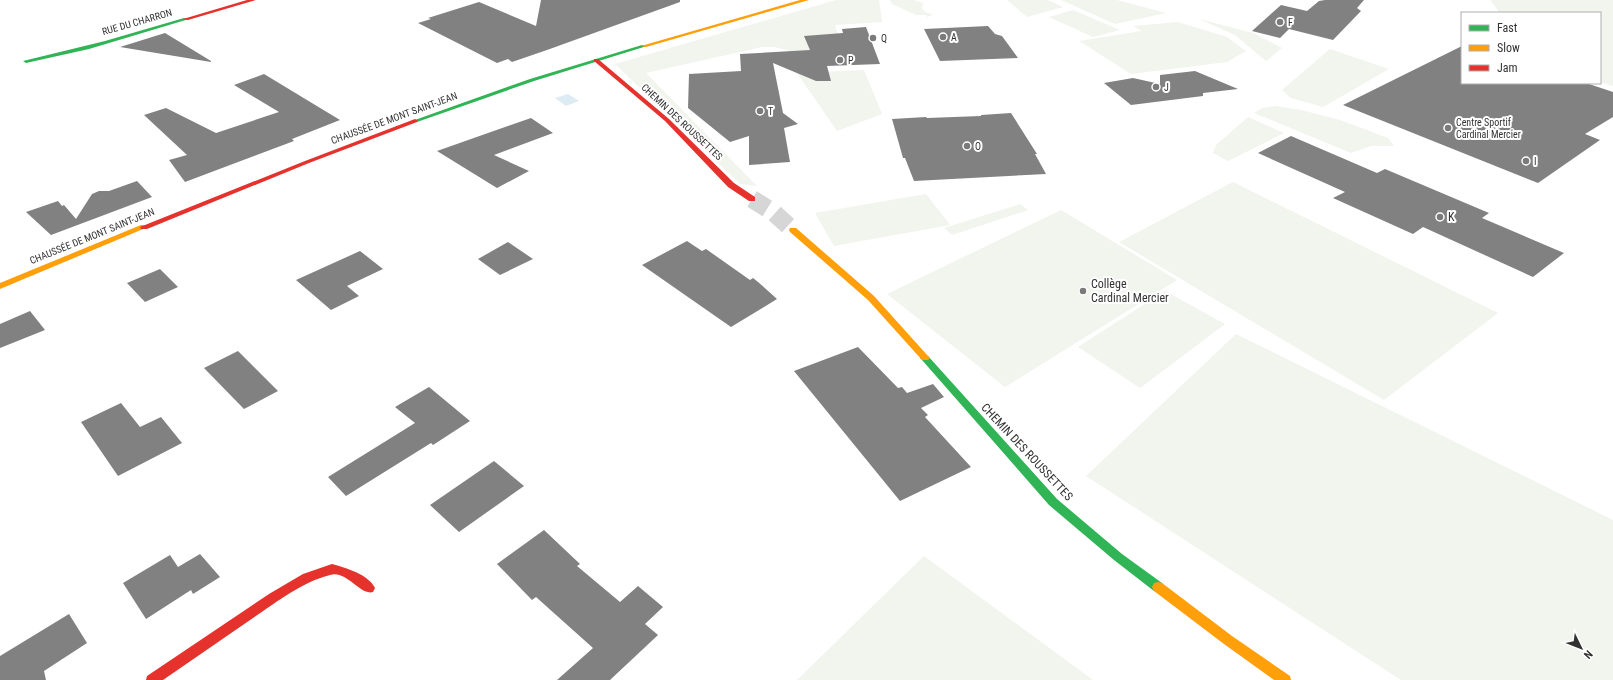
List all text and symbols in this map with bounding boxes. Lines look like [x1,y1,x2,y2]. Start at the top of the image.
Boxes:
street label: RUE DU CHARRON [101,7,173,37]
legend [1461,12,1601,84]
marker: F [1275,17,1285,27]
place label: F [1288,17,1293,28]
text: Fast [1497,21,1518,35]
marker: A [938,32,948,42]
place label: A [951,32,957,43]
marker: Q [868,33,878,43]
place label: Q [881,33,887,44]
text: Slow [1497,41,1520,55]
marker: P [835,55,845,65]
place label: P [848,55,854,66]
text: Jam [1497,61,1518,75]
street label: CHEMIN DES ROUSSETTES [639,82,725,162]
marker: J [1151,82,1161,92]
place label: J [1164,82,1169,93]
street label: CHAUSSÉE DE MONT SAINT-JEAN [329,89,459,146]
marker: T [755,106,765,116]
place label: T [768,106,773,117]
place label: Centre Sportif Cardinal Mercier [1456,117,1521,140]
marker: Centre Sportif Cardinal Mercier [1443,123,1453,133]
marker: O [962,141,972,151]
place label: O [975,141,981,152]
marker: I [1521,156,1531,166]
place label: I [1534,156,1537,167]
street label: CHAUSSÉE DE MONT SAINT-JEAN [28,205,156,266]
place label: K [1448,210,1455,224]
marker: K [1435,212,1445,222]
place label: Collège Cardinal Mercier [1091,277,1169,305]
marker: Collège Cardinal Mercier [1078,286,1088,296]
street label: CHEMIN DES ROUSSETTES [978,400,1076,504]
north arrow [1561,628,1601,668]
text: N [1581,648,1595,662]

